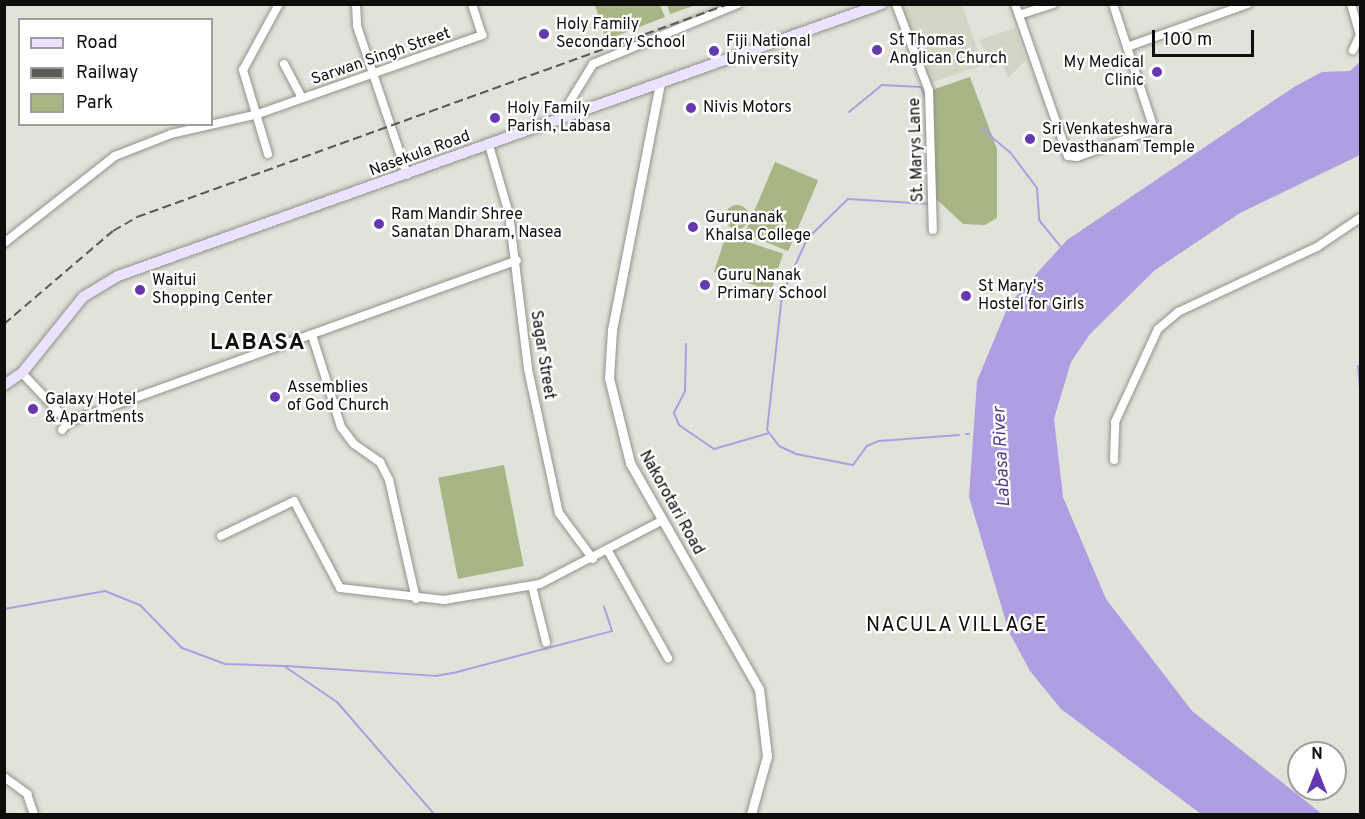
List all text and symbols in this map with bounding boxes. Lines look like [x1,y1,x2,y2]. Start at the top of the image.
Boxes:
place label: Holy Family Secondary School [556,15,685,53]
legend [18,18,213,126]
scale bar [1155,18,1257,56]
street label: Sarwan Singh Street [309,24,453,90]
marker: Holy Family Secondary School [537,27,551,41]
text: 100 m [1163,29,1212,52]
place label: St Thomas Anglican Church [889,31,1007,69]
text: Road [76,32,118,55]
place label: Fiji National University [726,32,811,70]
marker: St Thomas Anglican Church [870,43,884,57]
marker: Fiji National University [707,44,721,58]
place label: My Medical Clinic [1064,53,1144,91]
text: Railway [76,62,138,85]
marker: My Medical Clinic [1148,63,1166,81]
text: Park [76,92,113,115]
street label: St. Marys Lane [906,97,928,203]
place label: Nivis Motors [703,98,792,118]
place label: Holy Family Parish, Labasa [507,99,611,137]
marker: Nivis Motors [684,101,698,115]
marker: Holy Family Parish, Labasa [488,111,502,125]
place label: Sri Venkateshwara Devasthanam Temple [1042,120,1195,158]
street label: Nasekula Road [367,127,473,181]
marker: Sri Venkateshwara Devasthanam Temple [1023,132,1037,146]
place label: Ram Mandir Shree Sanatan Dharam, Nasea [391,205,562,243]
place label: Gurunanak Khalsa College [705,208,811,246]
marker: Ram Mandir Shree Sanatan Dharam, Nasea [372,217,386,231]
marker: Gurunanak Khalsa College [686,220,700,234]
place label: Guru Nanak Primary School [717,266,827,304]
place label: Waitui Shopping Center [152,271,273,309]
place label: St Mary's Hostel for Girls [978,277,1084,315]
marker: Guru Nanak Primary School [698,278,712,292]
marker: Waitui Shopping Center [133,283,147,297]
marker: St Mary's Hostel for Girls [959,289,973,303]
street label: Sagar Street [525,309,559,401]
district label: LABASA [210,331,306,357]
place label: Assemblies of God Church [287,378,389,416]
place label: Galaxy Hotel & Apartments [45,390,145,428]
marker: Assemblies of God Church [268,390,282,404]
marker: Galaxy Hotel & Apartments [26,402,40,416]
water label: Labasa River [990,406,1016,508]
street label: Nakorotari Road [634,448,708,558]
district label: NACULA VILLAGE [865,614,1049,638]
north arrow [1287,741,1347,801]
text: N [1311,745,1323,765]

